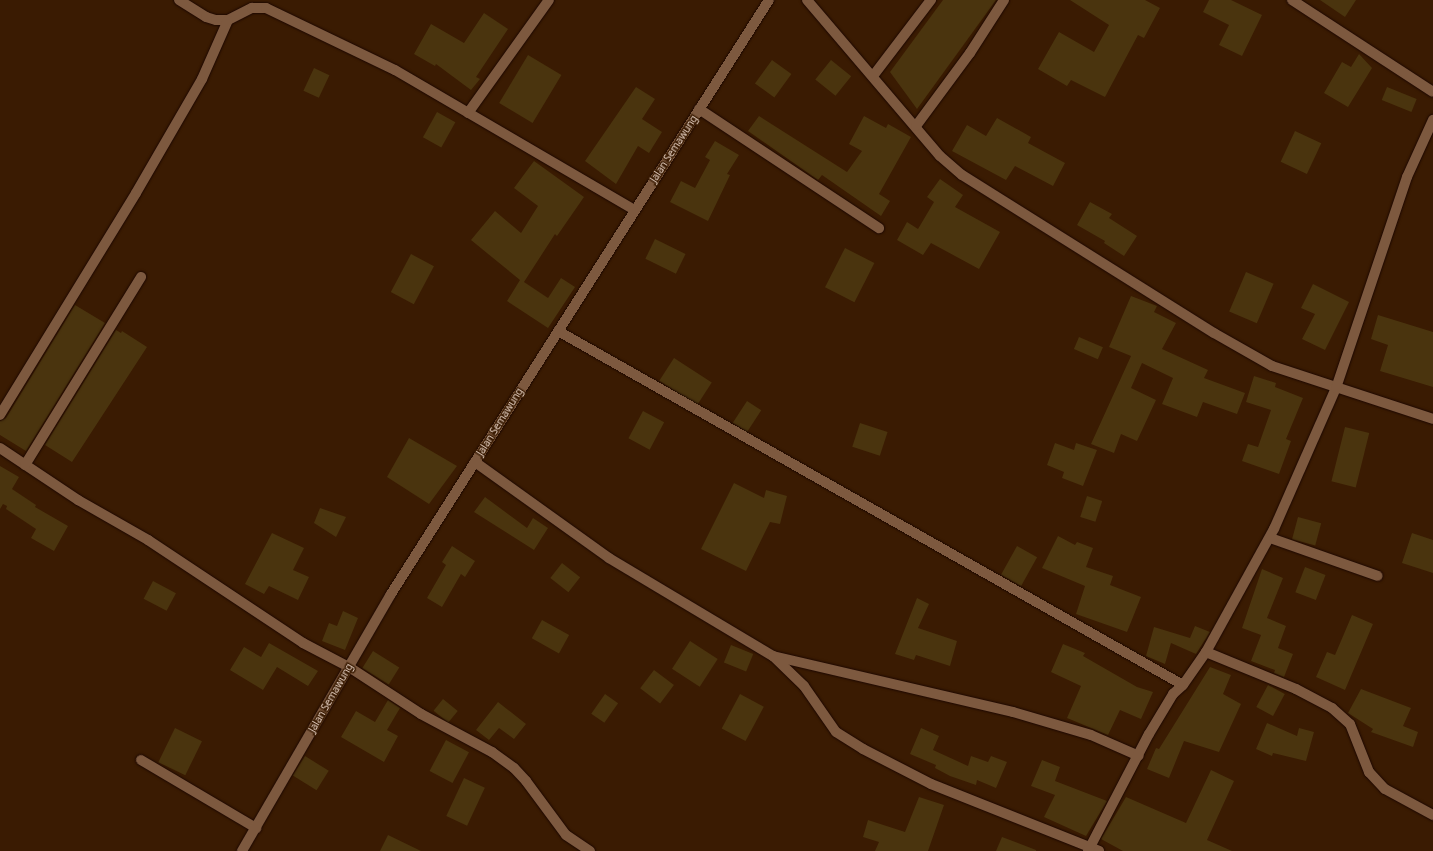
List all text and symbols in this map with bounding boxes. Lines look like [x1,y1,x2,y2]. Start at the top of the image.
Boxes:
street label: Jalan Semawung [648,113,700,185]
street label: Jalan Semawung [474,386,526,458]
street label: Jalan Semawung [306,661,356,735]

